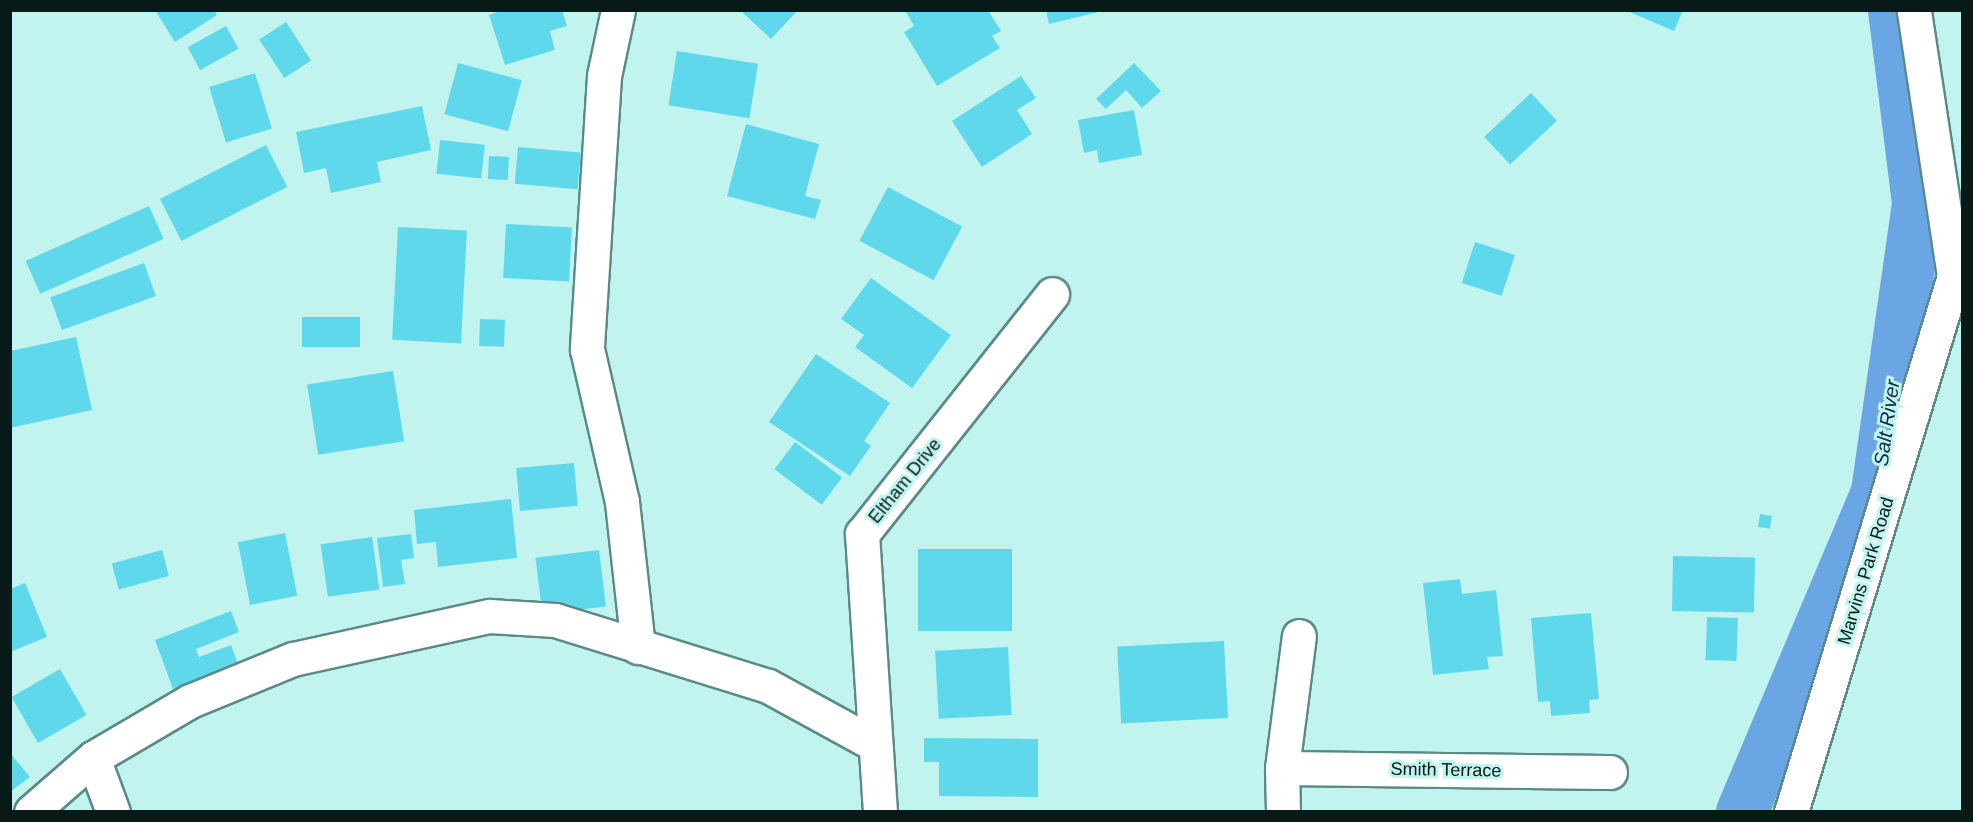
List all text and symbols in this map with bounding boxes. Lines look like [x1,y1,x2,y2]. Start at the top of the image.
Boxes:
water label: Salt River [1869,378,1905,468]
street label: Eltham Drive [864,434,946,528]
street label: Marvins Park Road [1833,495,1899,647]
street label: Smith Terrace [1390,758,1502,782]

